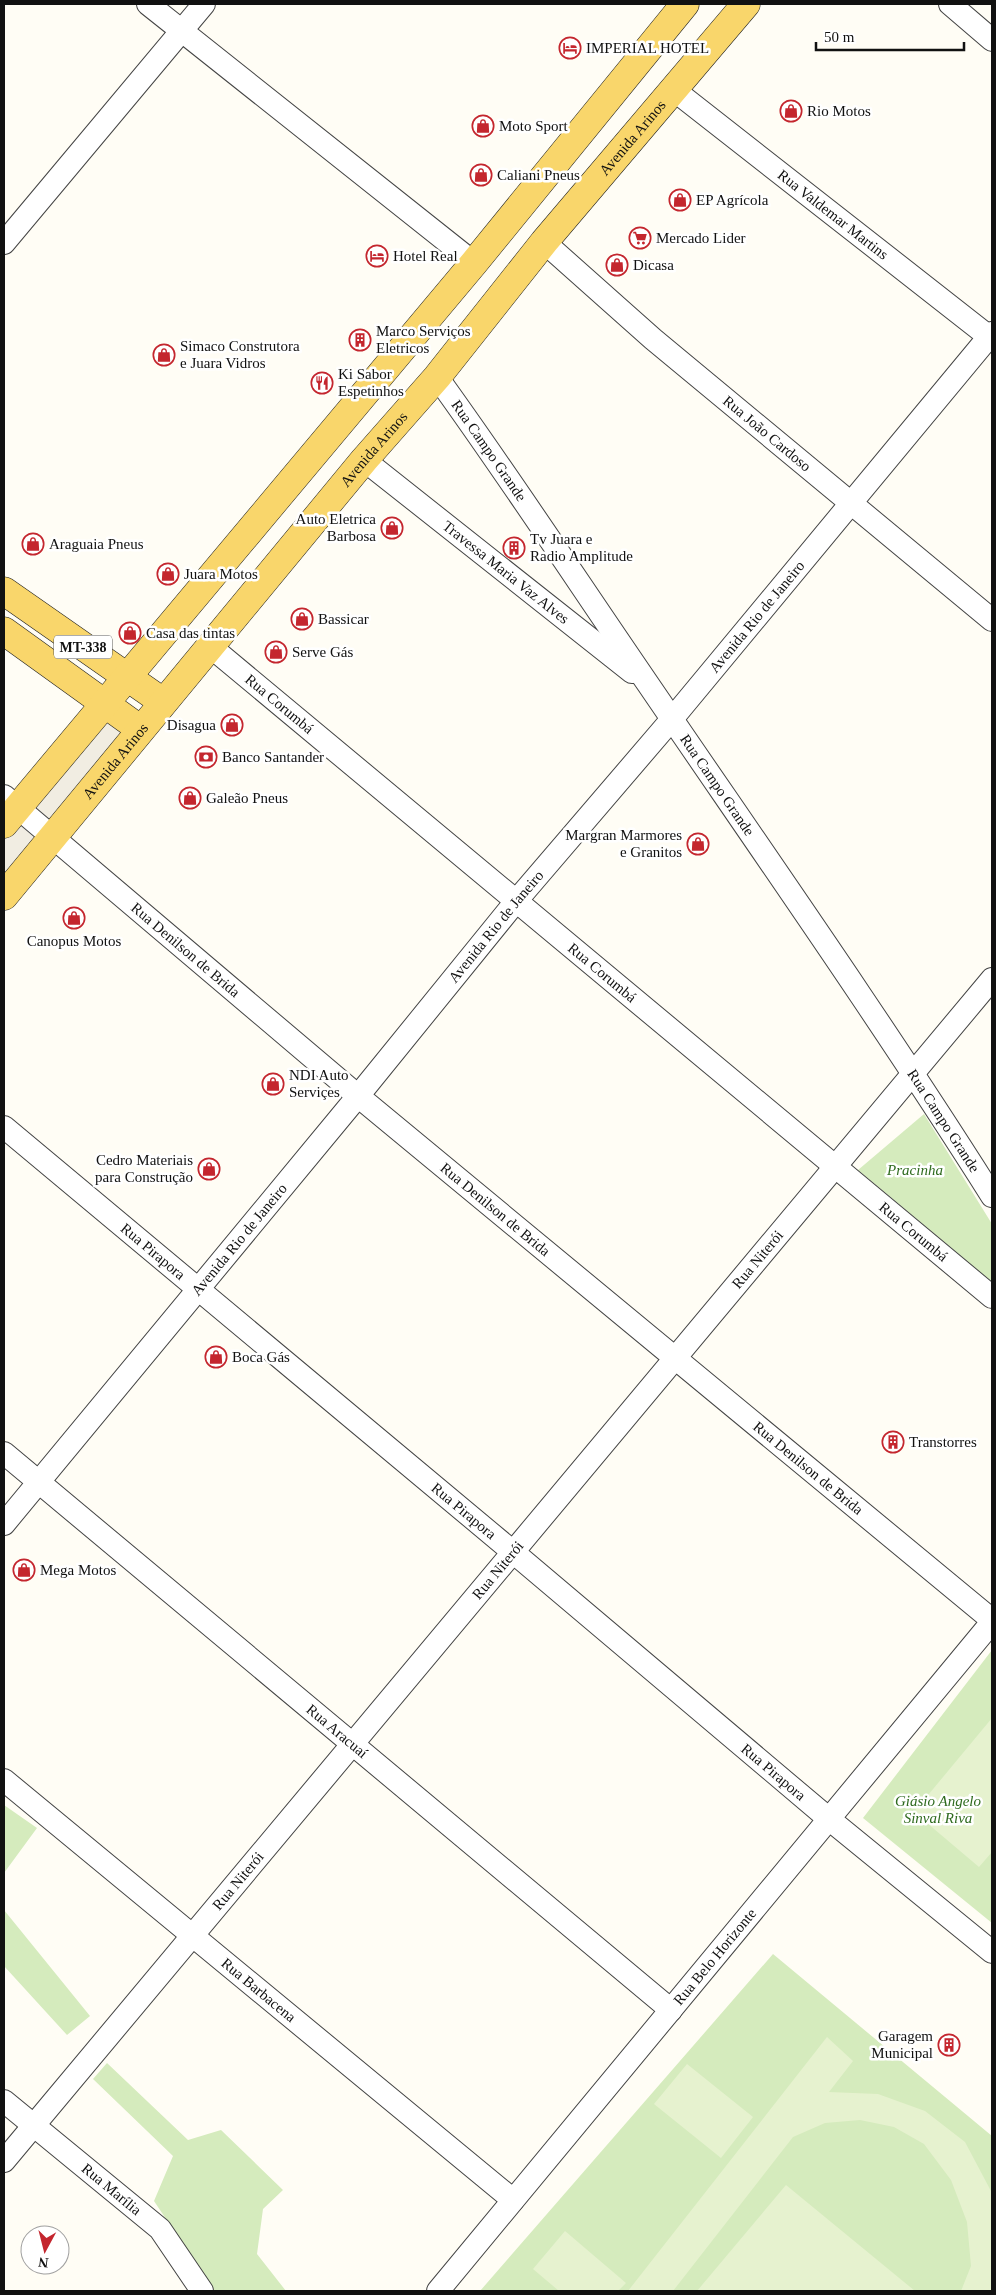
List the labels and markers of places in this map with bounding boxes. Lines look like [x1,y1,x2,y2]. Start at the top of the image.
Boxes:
hotel icon: IMPERIAL HOTEL [558,36,582,60]
place label: IMPERIAL HOTEL [586,40,709,56]
shop icon: Rio Motos [779,99,803,123]
place label: Rio Motos [807,103,871,119]
shop icon: Moto Sport [471,114,495,138]
place label: Moto Sport [499,118,569,134]
shop icon: Caliani Pneus [469,163,493,187]
place label: Caliani Pneus [497,167,580,183]
shop icon: EP Agrícola [668,188,692,212]
place label: EP Agrícola [696,192,769,208]
supermarket icon: Mercado Lider [628,226,652,250]
place label: Mercado Lider [656,230,746,246]
hotel icon: Hotel Real [365,244,389,268]
place label: Hotel Real [393,248,458,264]
shop icon: Dicasa [605,253,629,277]
place label: Dicasa [633,257,674,273]
place label: Marco Serviços Eletricos [376,323,471,356]
building icon: Marco Serviços Eletricos [348,328,372,352]
place label: Simaco Construtora e Juara Vidros [180,338,300,371]
shop icon: Simaco Construtora e Juara Vidros [152,343,176,367]
place label: Ki Sabor Espetinhos [338,366,404,399]
restaurant icon: Ki Sabor Espetinhos [310,371,334,395]
place label: Auto Eletrica Barbosa [296,511,376,544]
shop icon: Auto Eletrica Barbosa [380,516,404,540]
place label: Tv Juara e Radio Amplitude [530,531,633,564]
shop icon: Araguaia Pneus [21,532,45,556]
place label: Araguaia Pneus [49,536,144,552]
building icon: Tv Juara e Radio Amplitude [502,536,526,560]
shop icon: Juara Motos [156,562,180,586]
place label: Juara Motos [184,566,258,582]
shop icon: Bassicar [290,607,314,631]
place label: Bassicar [318,611,369,627]
shop icon: Casa das tintas [118,621,142,645]
place label: Casa das tintas [146,625,235,641]
shop icon: Serve Gás [264,640,288,664]
place label: Serve Gás [292,644,353,660]
shop icon: Disagua [220,713,244,737]
place label: Disagua [167,717,216,733]
bank icon: Banco Santander [194,745,218,769]
place label: Banco Santander [222,749,324,765]
shop icon: Galeão Pneus [178,786,202,810]
place label: Galeão Pneus [206,790,288,806]
place label: Margran Marmores e Granitos [565,827,682,860]
shop icon: Margran Marmores e Granitos [686,832,710,856]
shop icon: Canopus Motos [62,906,86,930]
place label: Canopus Motos [27,933,121,949]
place label: NDI Auto Serviçes [289,1067,349,1100]
shop icon: NDI Auto Serviçes [261,1072,285,1096]
place label: Cedro Materiais para Construção [95,1152,193,1185]
shop icon: Cedro Materiais para Construção [197,1157,221,1181]
shop icon: Boca Gás [204,1345,228,1369]
place label: Boca Gás [232,1349,290,1365]
building icon: Transtorres [881,1430,905,1454]
place label: Transtorres [909,1434,977,1450]
shop icon: Mega Motos [12,1558,36,1582]
place label: Mega Motos [40,1562,116,1578]
place label: Garagem Municipal [871,2028,933,2061]
building icon: Garagem Municipal [937,2033,961,2057]

